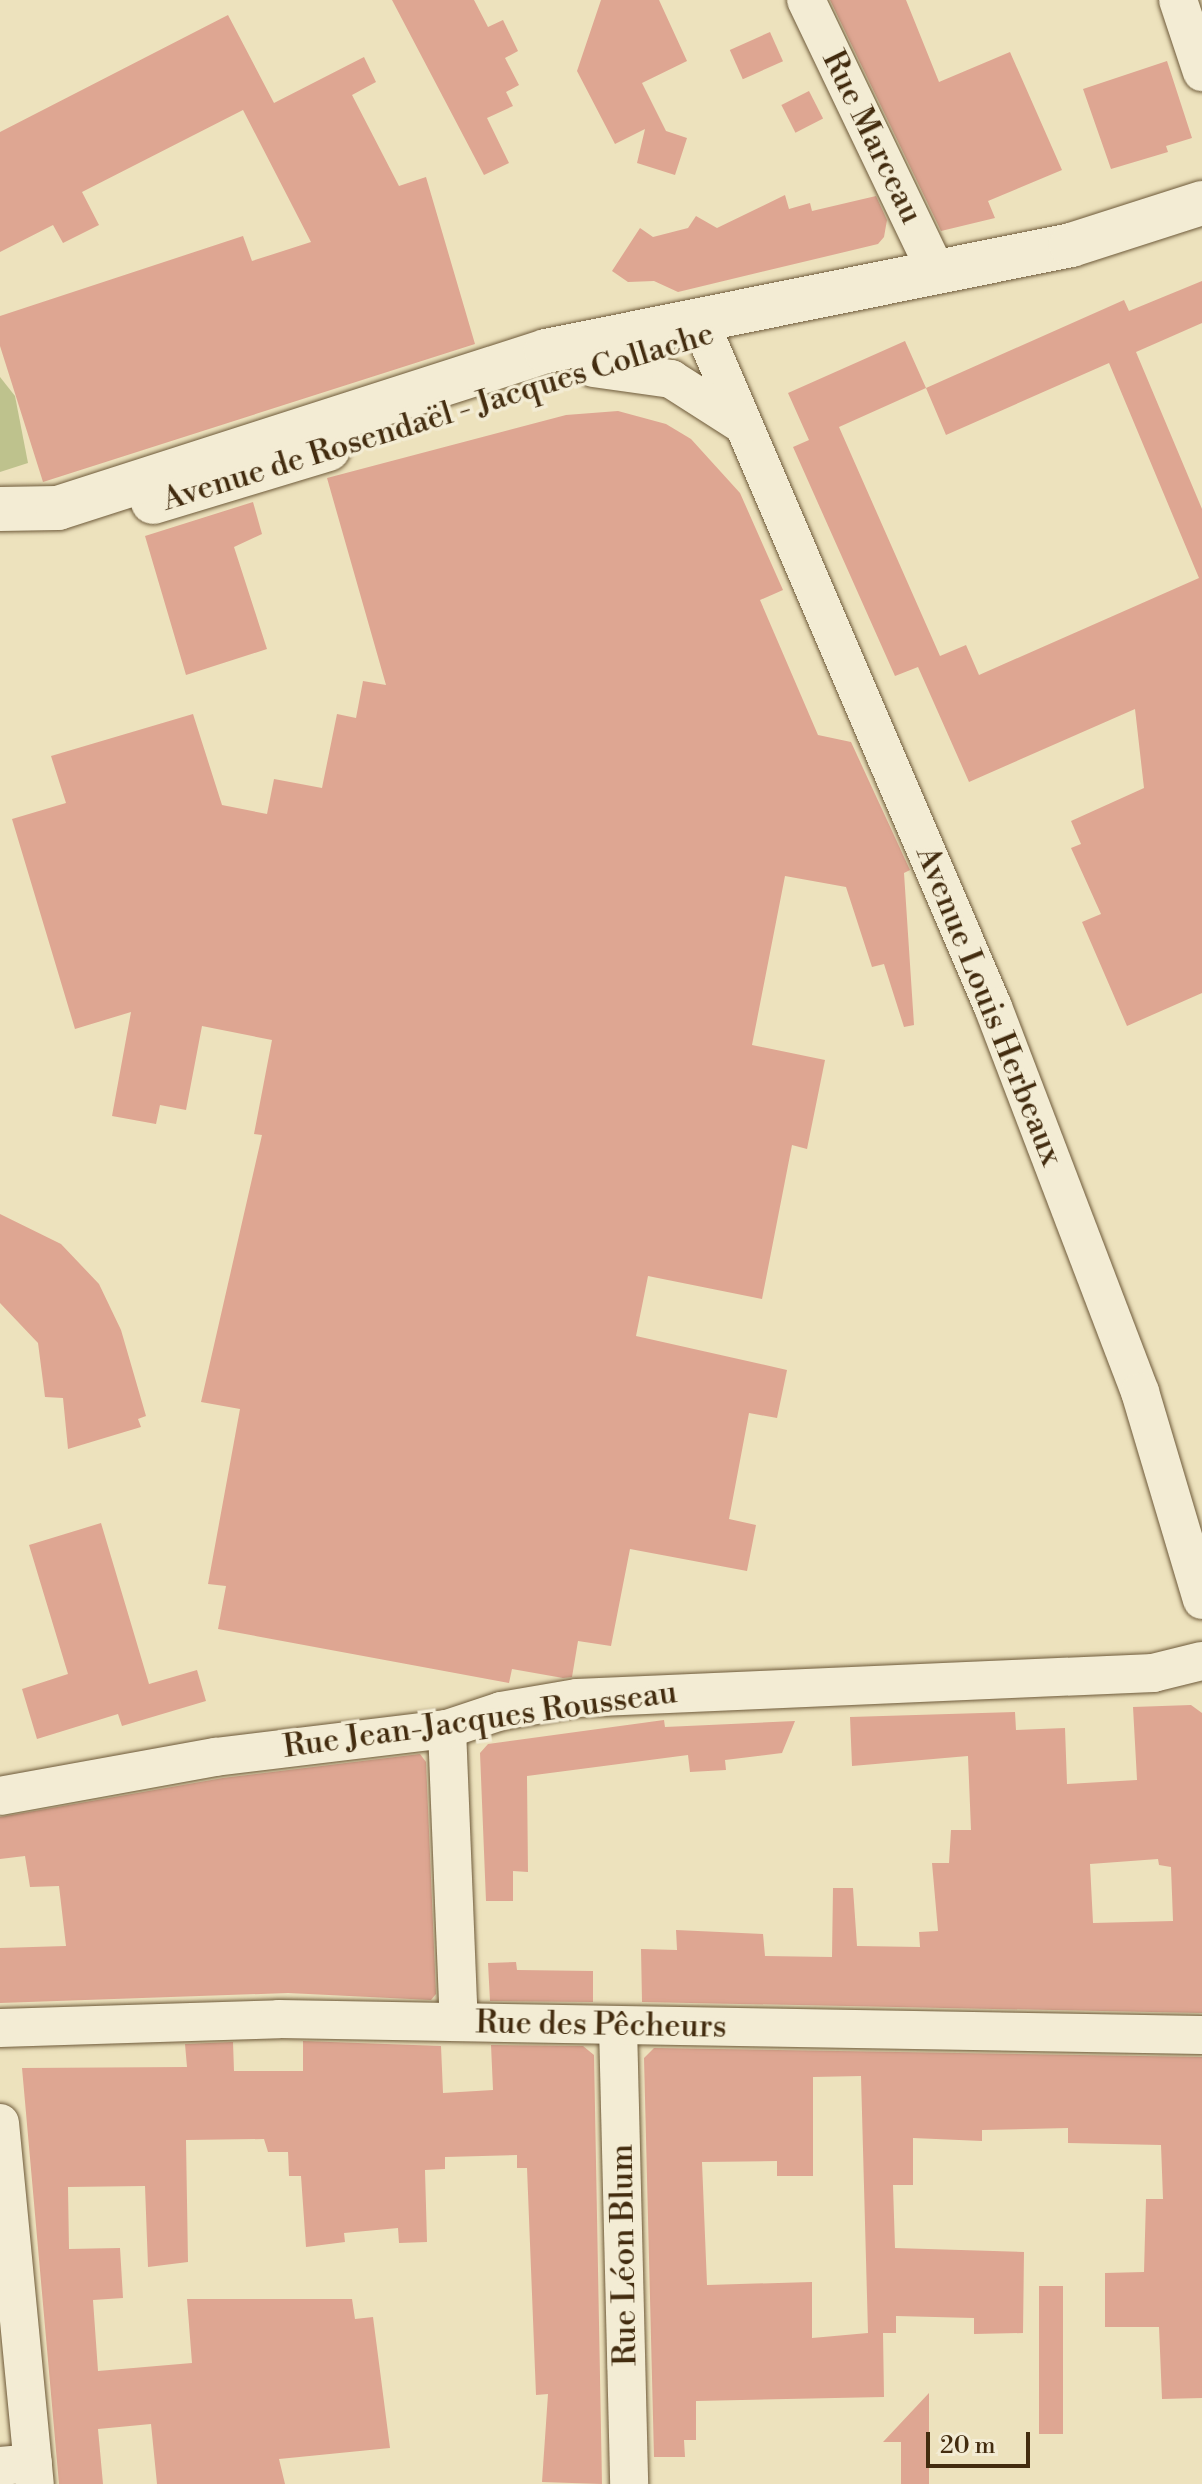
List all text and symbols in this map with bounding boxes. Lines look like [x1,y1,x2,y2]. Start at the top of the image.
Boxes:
street label: Rue Marceau [814,44,930,230]
street label: Avenue de Rosendaël - Jacques Collache [158,315,718,519]
street label: Avenue Louis Herbeaux [907,841,1071,1171]
street label: Rue Jean-Jacques Rousseau [281,1673,679,1767]
street label: Rue des Pêcheurs [475,2004,727,2046]
street label: Rue Léon Blum [603,2144,645,2366]
scale bar [930,2416,1034,2466]
text: 20 m [940,2431,996,2461]

